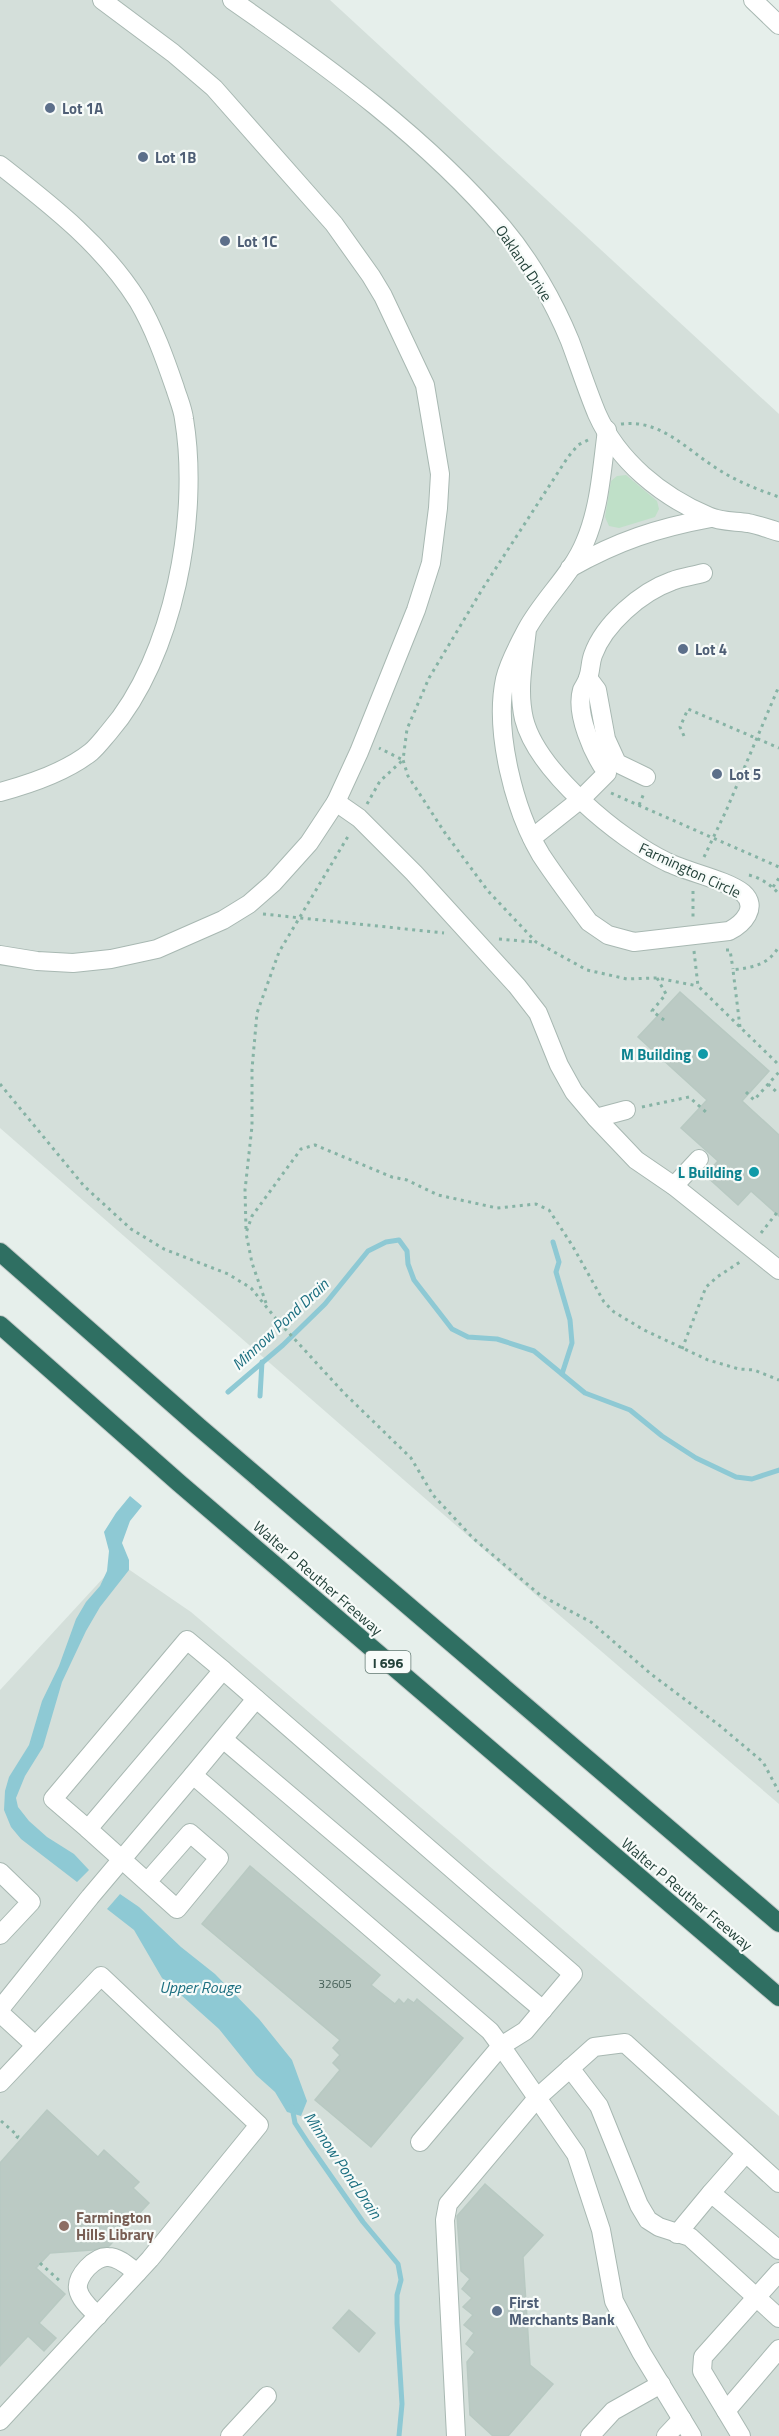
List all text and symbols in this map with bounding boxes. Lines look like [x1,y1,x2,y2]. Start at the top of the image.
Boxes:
place label: Lot 1A [62,97,103,120]
marker: Lot 1A [43,101,57,115]
place label: Lot 1B [155,146,196,169]
marker: Lot 1B [136,150,150,164]
street label: Oakland Drive [490,220,558,306]
place label: Lot 1C [237,230,277,253]
marker: Lot 1C [218,234,232,248]
place label: Lot 4 [695,638,727,661]
marker: Lot 4 [676,642,690,656]
place label: Lot 5 [729,763,761,786]
marker: Lot 5 [710,767,724,781]
street label: Farmington Circle [635,836,745,904]
place label: M Building [621,1043,691,1066]
marker: M Building [696,1047,710,1061]
place label: L Building [678,1161,742,1184]
marker: L Building [747,1165,761,1179]
water label: Minnow Pond Drain [226,1272,335,1375]
street label: Walter P Reuther Freeway [248,1515,388,1641]
road number: I 696 [366,1651,410,1673]
street label: Walter P Reuther Freeway [616,1832,758,1956]
house number: 32605 [318,1974,352,1993]
water label: Upper Rouge [159,1975,242,1999]
water label: Minnow Pond Drain [298,2107,388,2224]
place label: Farmington Hills Library [76,2206,154,2246]
marker: Farmington Hills Library [57,2219,71,2233]
place label: First Merchants Bank [509,2291,615,2331]
marker: First Merchants Bank [490,2304,504,2318]

